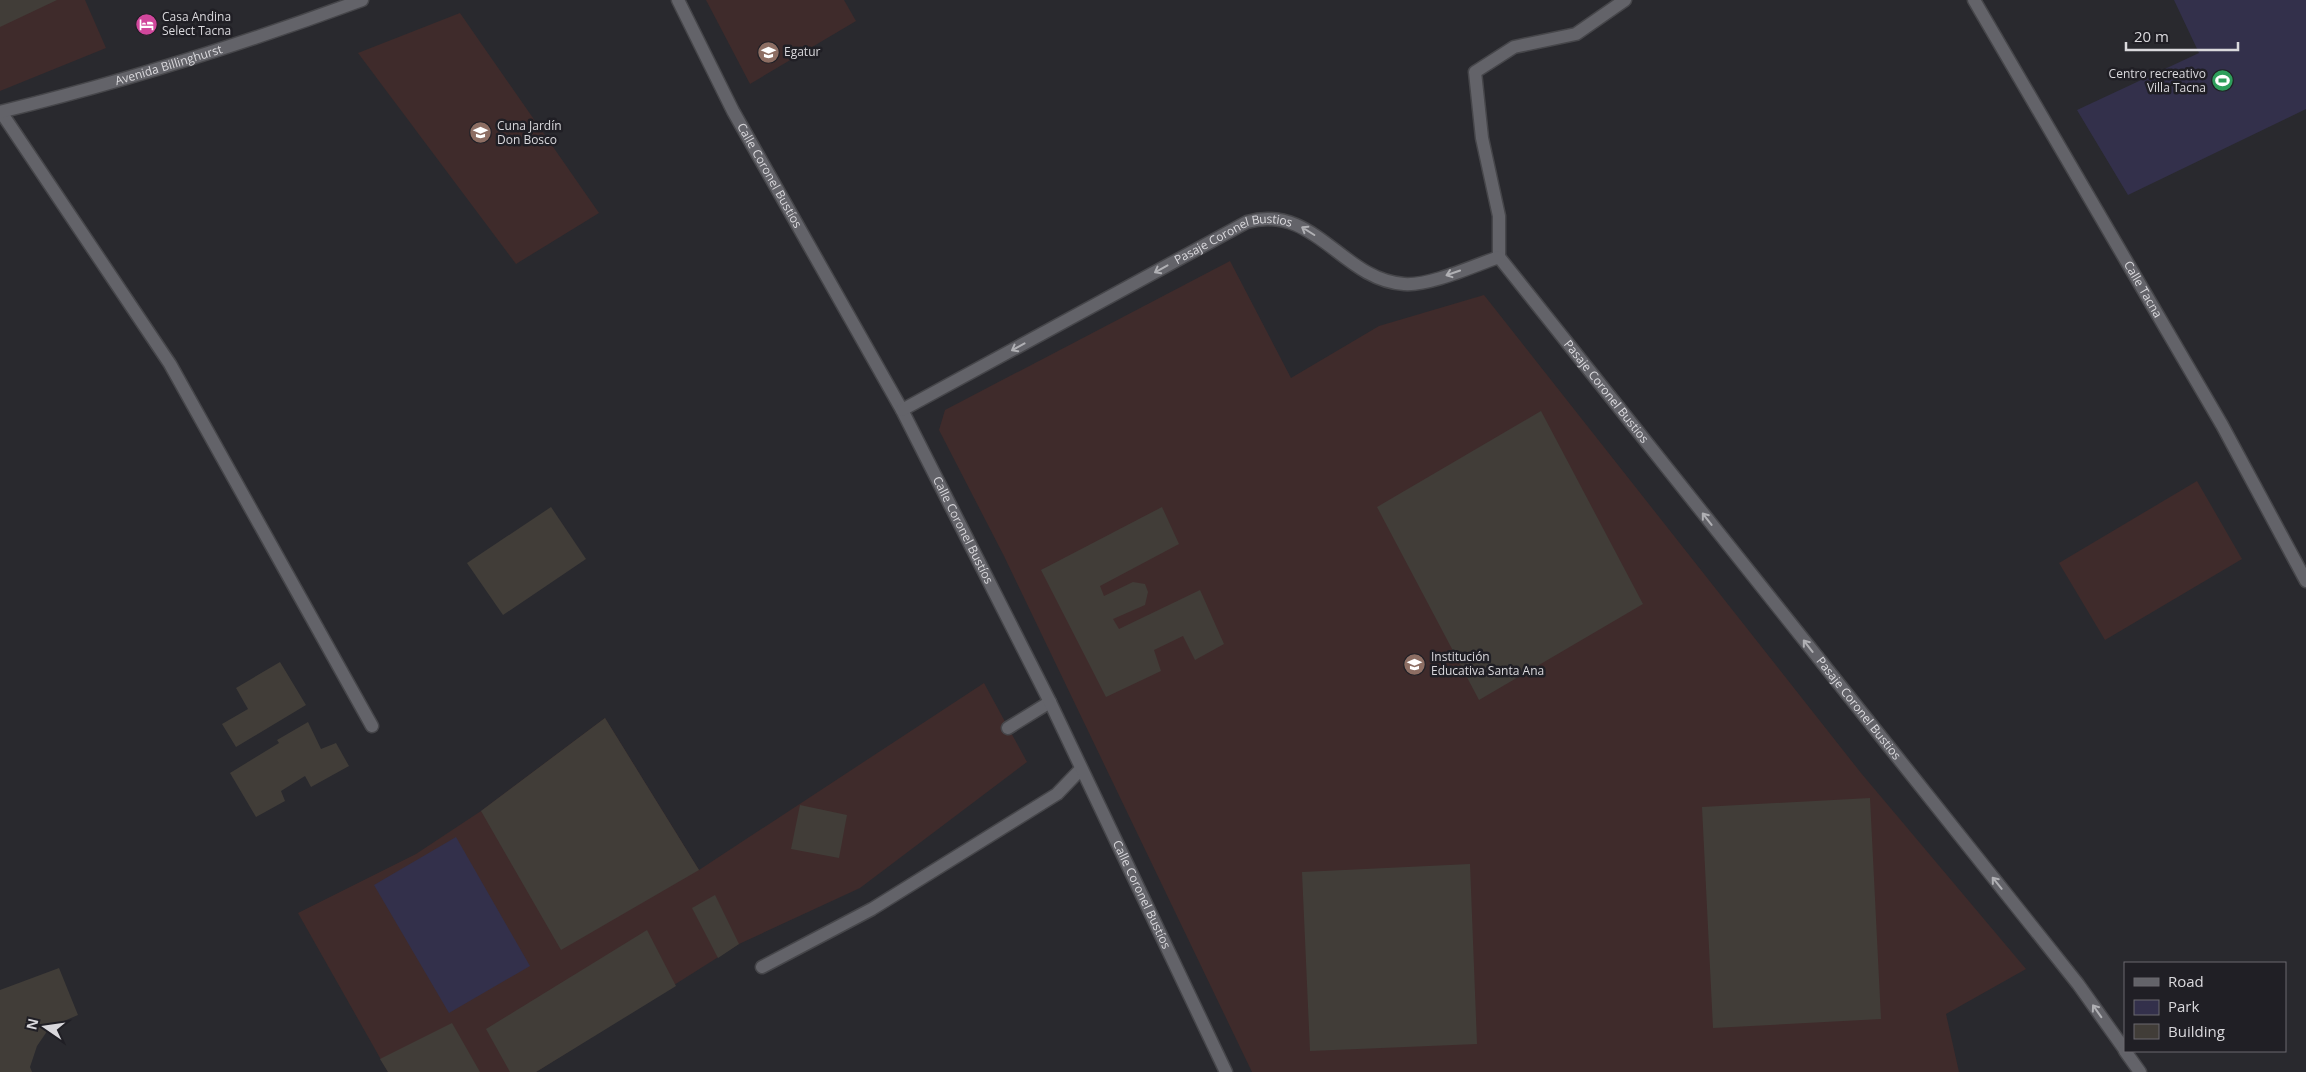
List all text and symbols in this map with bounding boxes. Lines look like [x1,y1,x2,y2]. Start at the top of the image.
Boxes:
place label: Casa Andina Select Tacna [162,8,231,39]
hotel icon: Casa Andina Select Tacna [134,12,158,36]
scale bar [2126,20,2238,52]
text: 20 m [2134,26,2169,46]
street label: Avenida Billinghurst [113,40,224,89]
school or university icon: Egatur [756,40,780,64]
place label: Egatur [784,43,820,60]
place label: Centro recreativo Villa Tacna [2109,65,2206,96]
sports icon: Centro recreativo Villa Tacna [2210,69,2234,93]
place label: Cuna Jardín Don Bosco [497,117,562,148]
street label: Calle Coronel Bustíos [733,120,807,231]
school or university icon: Cuna Jardín Don Bosco [469,121,493,145]
street label: Pasaje Coronel Bustios [1171,210,1295,268]
one-way arrow [1302,225,1316,235]
street label: Calle Tacna [2120,257,2167,321]
one-way arrow [1154,265,1169,274]
one-way arrow [1446,269,1462,278]
street label: Pasaje Coronel Bustios [1560,336,1653,447]
one-way arrow [1011,342,1026,352]
street label: Calle Coronel Bustíos [929,473,998,587]
one-way arrow [1702,512,1712,526]
one-way arrow [1803,640,1814,653]
place label: Institución Educativa Santa Ana [1431,648,1544,679]
school or university icon: Institución Educativa Santa Ana [1403,652,1427,676]
street label: Pasaje Coronel Bustios [1813,653,1905,763]
street label: Calle Coronel Bustíos [1109,837,1175,952]
one-way arrow [1991,876,2002,889]
legend [2124,962,2286,1052]
text: Road [2168,971,2204,991]
text: Park [2168,996,2199,1016]
north arrow [20,1002,70,1052]
one-way arrow [2092,1004,2102,1018]
text: N [21,1016,42,1032]
text: Building [2168,1021,2225,1041]

